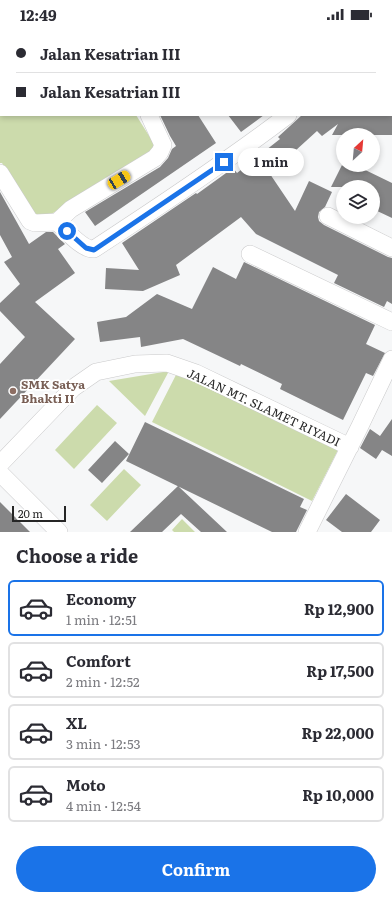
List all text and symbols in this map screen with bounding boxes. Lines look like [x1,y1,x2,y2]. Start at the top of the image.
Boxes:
text: 12:49 [20,3,57,26]
text: Jalan Kesatrian III [40,42,181,65]
text: Jalan Kesatrian III [40,80,181,103]
north arrow [336,128,380,172]
map controls [336,128,380,224]
callout: 1 min [238,148,304,176]
text: 1 min [254,152,288,171]
route end [215,153,233,171]
car [106,169,132,191]
button: layers [336,180,380,224]
route start [58,222,76,240]
street label: JALAN MT. SLAMET RIYADI [184,363,344,451]
place label: SMK Satya Bhakti II [21,375,85,407]
marker: SMK Satya Bhakti II [8,386,18,396]
scale bar [12,504,66,523]
text: 20 m [18,505,43,521]
text: Choose a ride [16,542,138,569]
text: Economy [66,587,136,610]
icon: car [18,590,54,626]
text: Rp 12,900 [304,597,374,620]
text: 1 min · 12:51 [66,610,137,629]
text: Comfort [66,649,131,672]
icon: car [18,652,54,688]
text: Rp 17,500 [306,659,374,682]
text: 2 min · 12:52 [66,672,140,691]
text: XL [66,711,87,734]
icon: car [18,714,54,750]
text: Rp 22,000 [301,721,374,744]
text: 3 min · 12:53 [66,734,141,753]
text: Moto [66,773,106,796]
icon: car [18,776,54,812]
text: Rp 10,000 [302,783,374,806]
text: 4 min · 12:54 [66,796,141,815]
button: Confirm [16,846,376,892]

